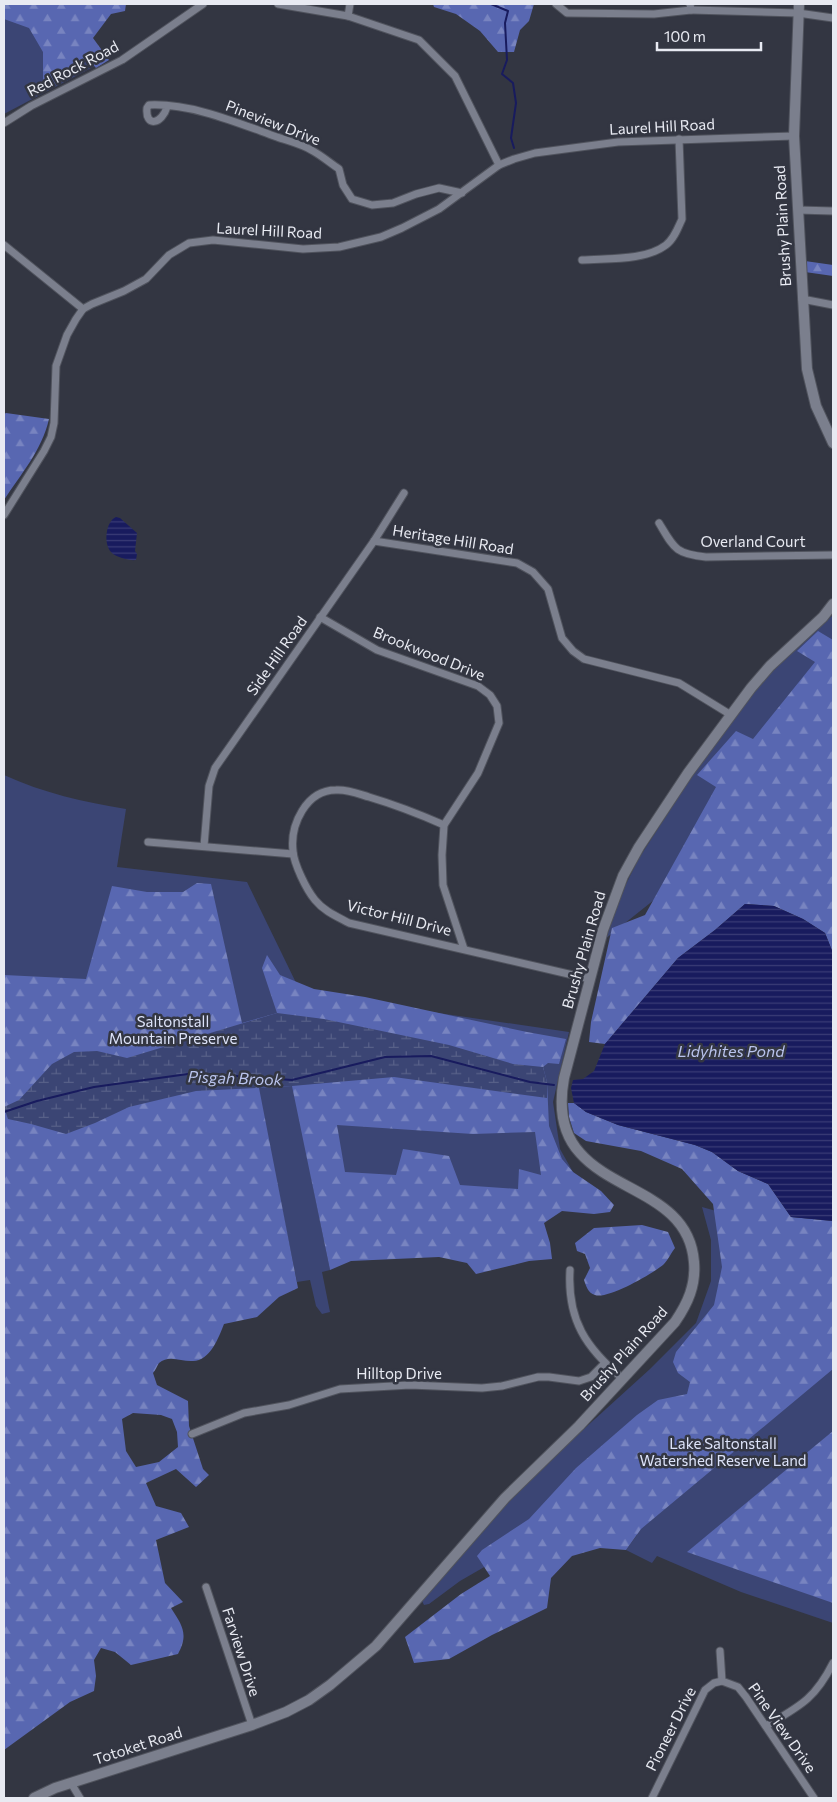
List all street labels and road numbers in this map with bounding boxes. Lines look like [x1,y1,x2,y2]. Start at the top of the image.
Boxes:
street label: Red Rock Road [24,36,121,100]
street label: Pineview Drive [223,96,323,148]
street label: Laurel Hill Road [609,114,715,138]
street label: Brushy Plain Road [770,165,794,287]
street label: Laurel Hill Road [216,218,322,242]
street label: Heritage Hill Road [391,521,515,557]
street label: Overland Court [700,532,806,550]
street label: Side Hill Road [242,612,310,699]
street label: Brookwood Drive [371,622,488,684]
street label: Brushy Plain Road [558,889,608,1011]
street label: Victor Hill Drive [345,895,454,939]
street label: Brushy Plain Road [576,1302,671,1404]
street label: Hilltop Drive [356,1364,442,1382]
street label: Farview Drive [219,1605,265,1699]
street label: Pine View Drive [745,1679,821,1776]
street label: Pioneer Drive [641,1684,699,1774]
street label: Totoket Road [91,1722,184,1768]

